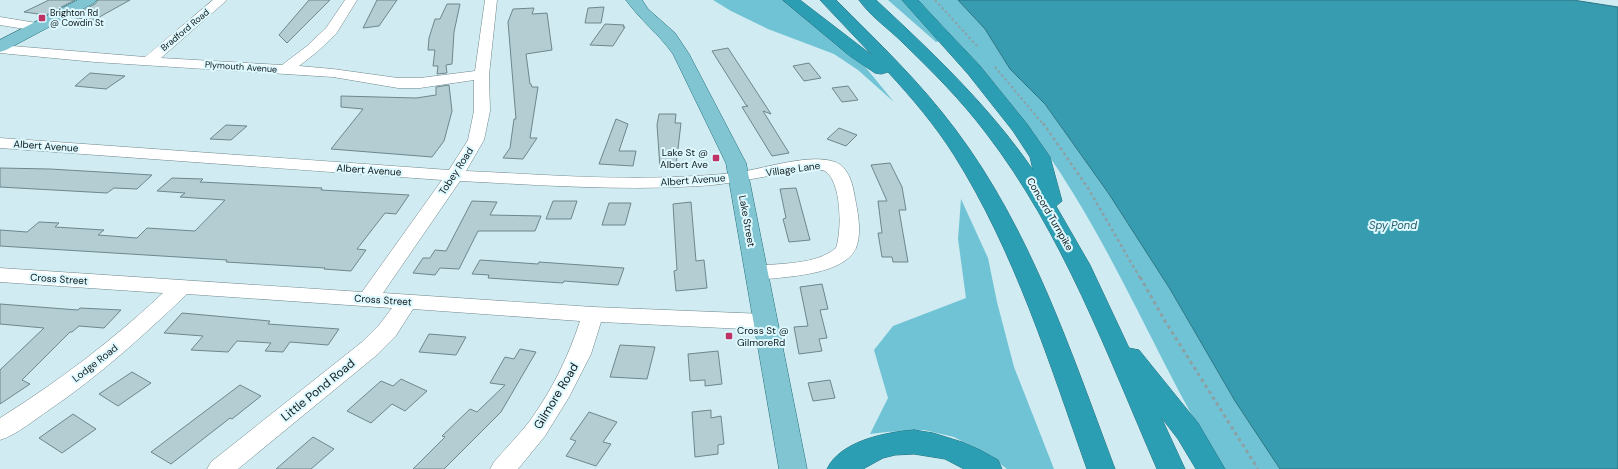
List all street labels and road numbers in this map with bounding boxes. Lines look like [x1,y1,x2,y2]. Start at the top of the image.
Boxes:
street label: Bradford Road [158,6,212,54]
street label: Plymouth Avenue [204,58,278,76]
street label: Albert Avenue [13,137,79,155]
street label: Tobey Road [436,145,476,197]
street label: Village Lane [765,159,821,179]
street label: Albert Avenue [336,161,402,179]
street label: Albert Avenue [660,171,726,189]
street label: Concord Turnpike [1024,175,1076,253]
street label: Lake Street [736,194,758,248]
street label: Cross Street [30,271,88,288]
street label: Cross Street [354,292,412,309]
street label: Lodge Road [70,341,120,385]
street label: Little Pond Road [278,355,358,425]
street label: Gilmore Road [530,360,582,432]

